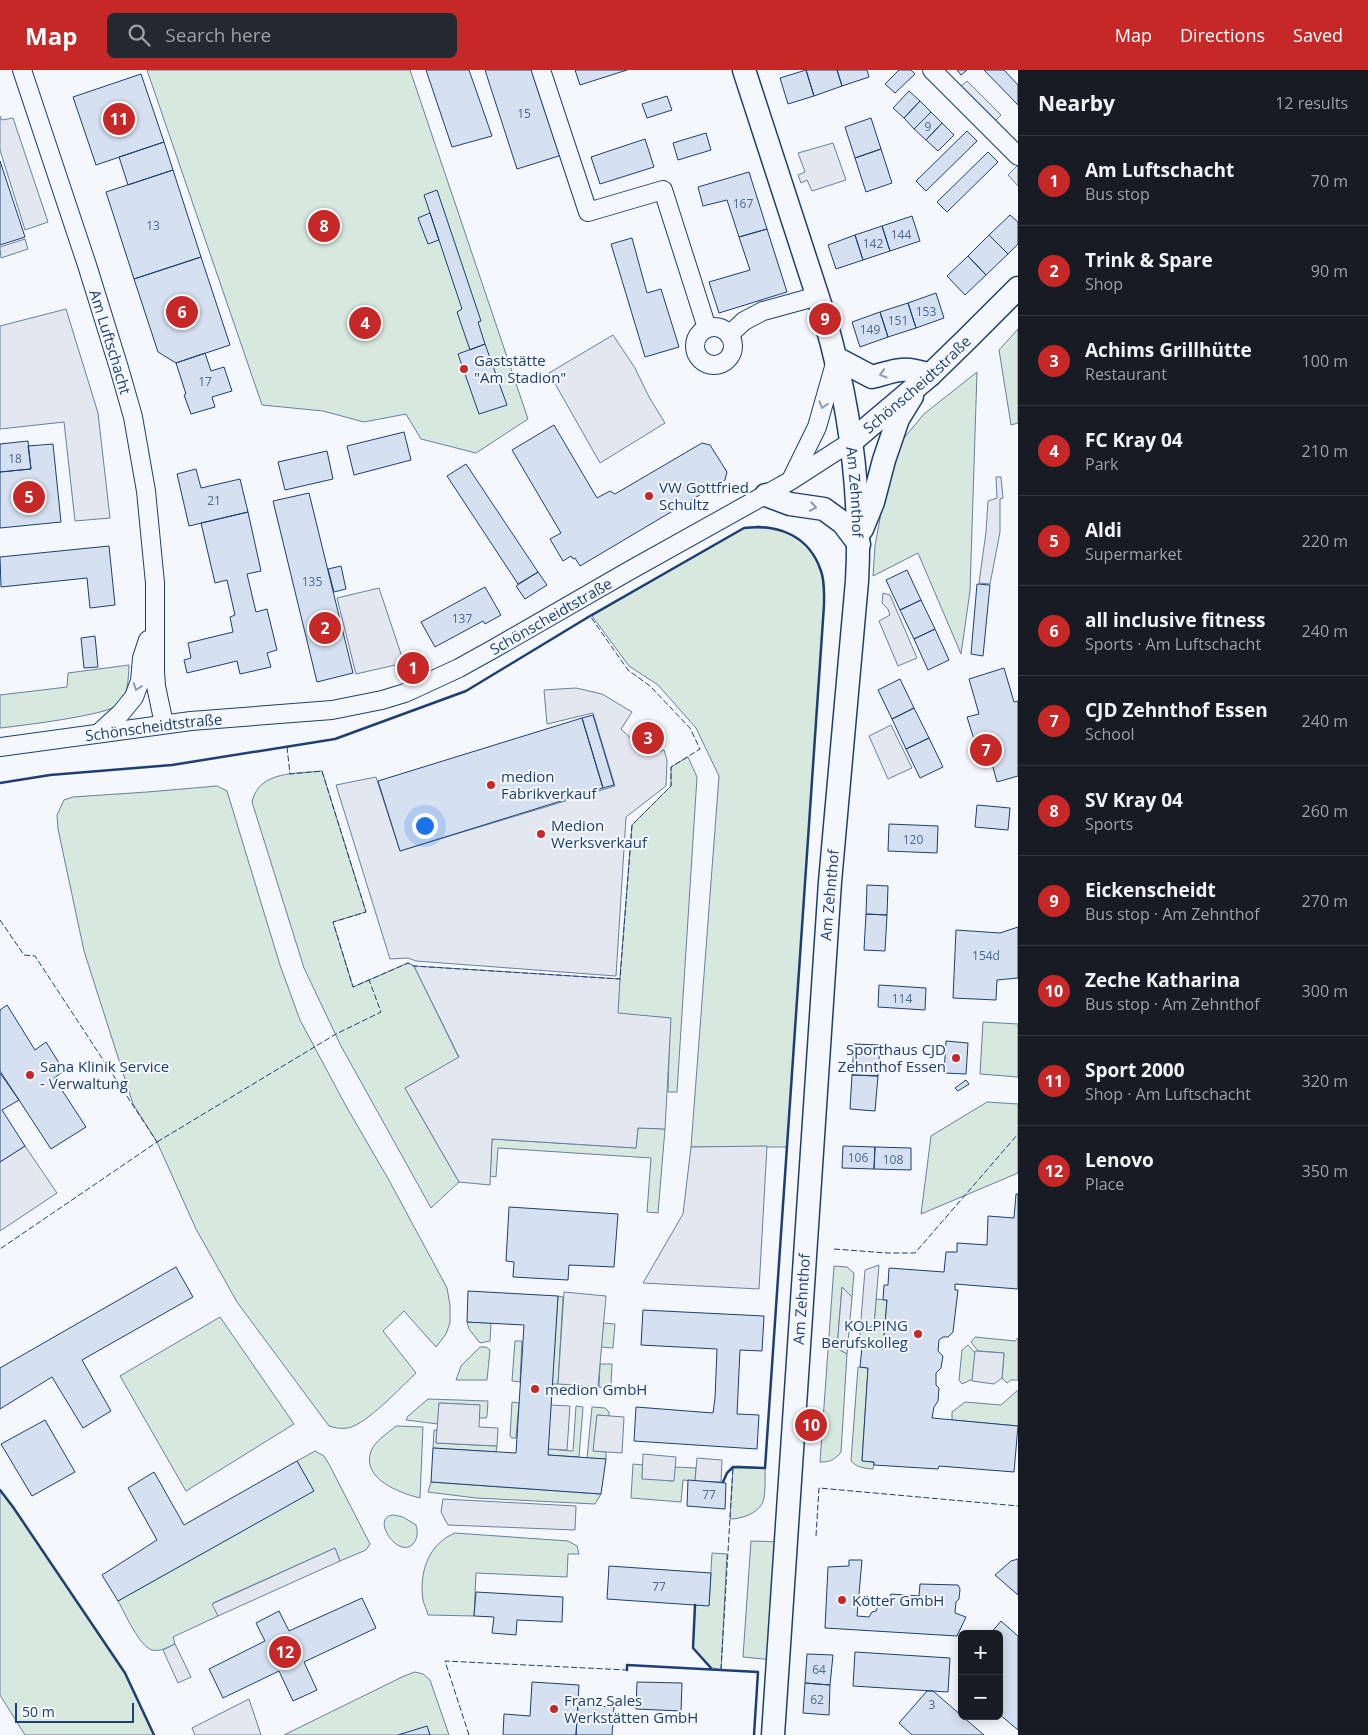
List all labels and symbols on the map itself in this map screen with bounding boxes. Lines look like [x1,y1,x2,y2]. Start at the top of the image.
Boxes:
pin: 11 [103,100,135,138]
house number: 15 [517,105,531,122]
house number: 9 [925,118,932,135]
house number: 167 [733,195,753,212]
pin: 8 [308,207,340,245]
house number: 13 [146,217,160,234]
house number: 144 [891,226,911,243]
house number: 142 [863,235,883,252]
street label: Am Luftschacht [85,287,136,397]
pin: 6 [166,293,198,331]
pin: 9 [809,300,841,338]
house number: 153 [916,303,936,320]
pin: 4 [349,304,381,342]
house number: 151 [888,312,908,329]
house number: 149 [860,321,880,338]
street label: Schönscheidtstraße [859,331,975,438]
place label: Gaststätte "Am Stadion" [474,350,566,387]
marker: Gaststätte "Am Stadion" [458,363,470,375]
one-way arrow [878,368,887,379]
house number: 17 [198,373,212,390]
one-way arrow [818,401,829,410]
street label: Am Zehnthof [842,445,868,539]
house number: 18 [8,450,22,467]
place label: VW Gottfried Schultz [659,477,749,514]
pin: 5 [13,478,45,516]
marker: VW Gottfried Schultz [643,490,655,502]
house number: 21 [207,492,221,509]
one-way arrow [808,502,817,512]
house number: 135 [302,573,322,590]
street label: Schönscheidtstraße [486,573,615,659]
pin: 2 [309,609,341,647]
house number: 137 [452,610,472,627]
pin: 1 [397,649,429,687]
one-way arrow [133,682,143,691]
street label: Schönscheidtstraße [84,709,223,745]
pin: 3 [632,719,664,757]
pin: 7 [970,731,1002,769]
place label: medion Fabrikverkauf [501,766,598,803]
marker: medion Fabrikverkauf [485,779,497,791]
your location [412,813,438,839]
place label: Medion Werksverkauf [551,815,648,852]
marker: Medion Werksverkauf [535,828,547,840]
house number: 120 [903,831,923,848]
street label: Am Zehnthof [815,848,843,941]
house number: 154d [972,947,1000,964]
house number: 114 [892,990,912,1007]
place label: Sporthaus CJD Zehnthof Essen [838,1039,946,1076]
marker: Sporthaus CJD Zehnthof Essen [950,1052,962,1064]
place label: Sana Klinik Service - Verwaltung [40,1056,169,1093]
marker: Sana Klinik Service - Verwaltung [24,1069,36,1081]
house number: 106 [848,1149,868,1166]
house number: 108 [883,1151,903,1168]
street label: Am Zehnthof [788,1252,814,1345]
place label: KOLPING Berufskolleg [821,1315,908,1352]
marker: KOLPING Berufskolleg [912,1328,924,1340]
place label: medion GmbH [545,1379,647,1399]
marker: medion GmbH [529,1383,541,1395]
pin: 10 [795,1406,827,1444]
house number: 77 [702,1486,716,1503]
house number: 77 [652,1578,666,1595]
place label: Kötter GmbH [852,1590,944,1610]
marker: Kötter GmbH [836,1594,848,1606]
pin: 12 [269,1633,301,1671]
house number: 64 [812,1661,826,1678]
place label: Franz Sales Werkstätten GmbH [564,1690,698,1727]
house number: 62 [810,1691,824,1708]
house number: 3 [929,1696,936,1713]
scale bar [15,1700,134,1723]
marker: Franz Sales Werkstätten GmbH [548,1703,560,1715]

